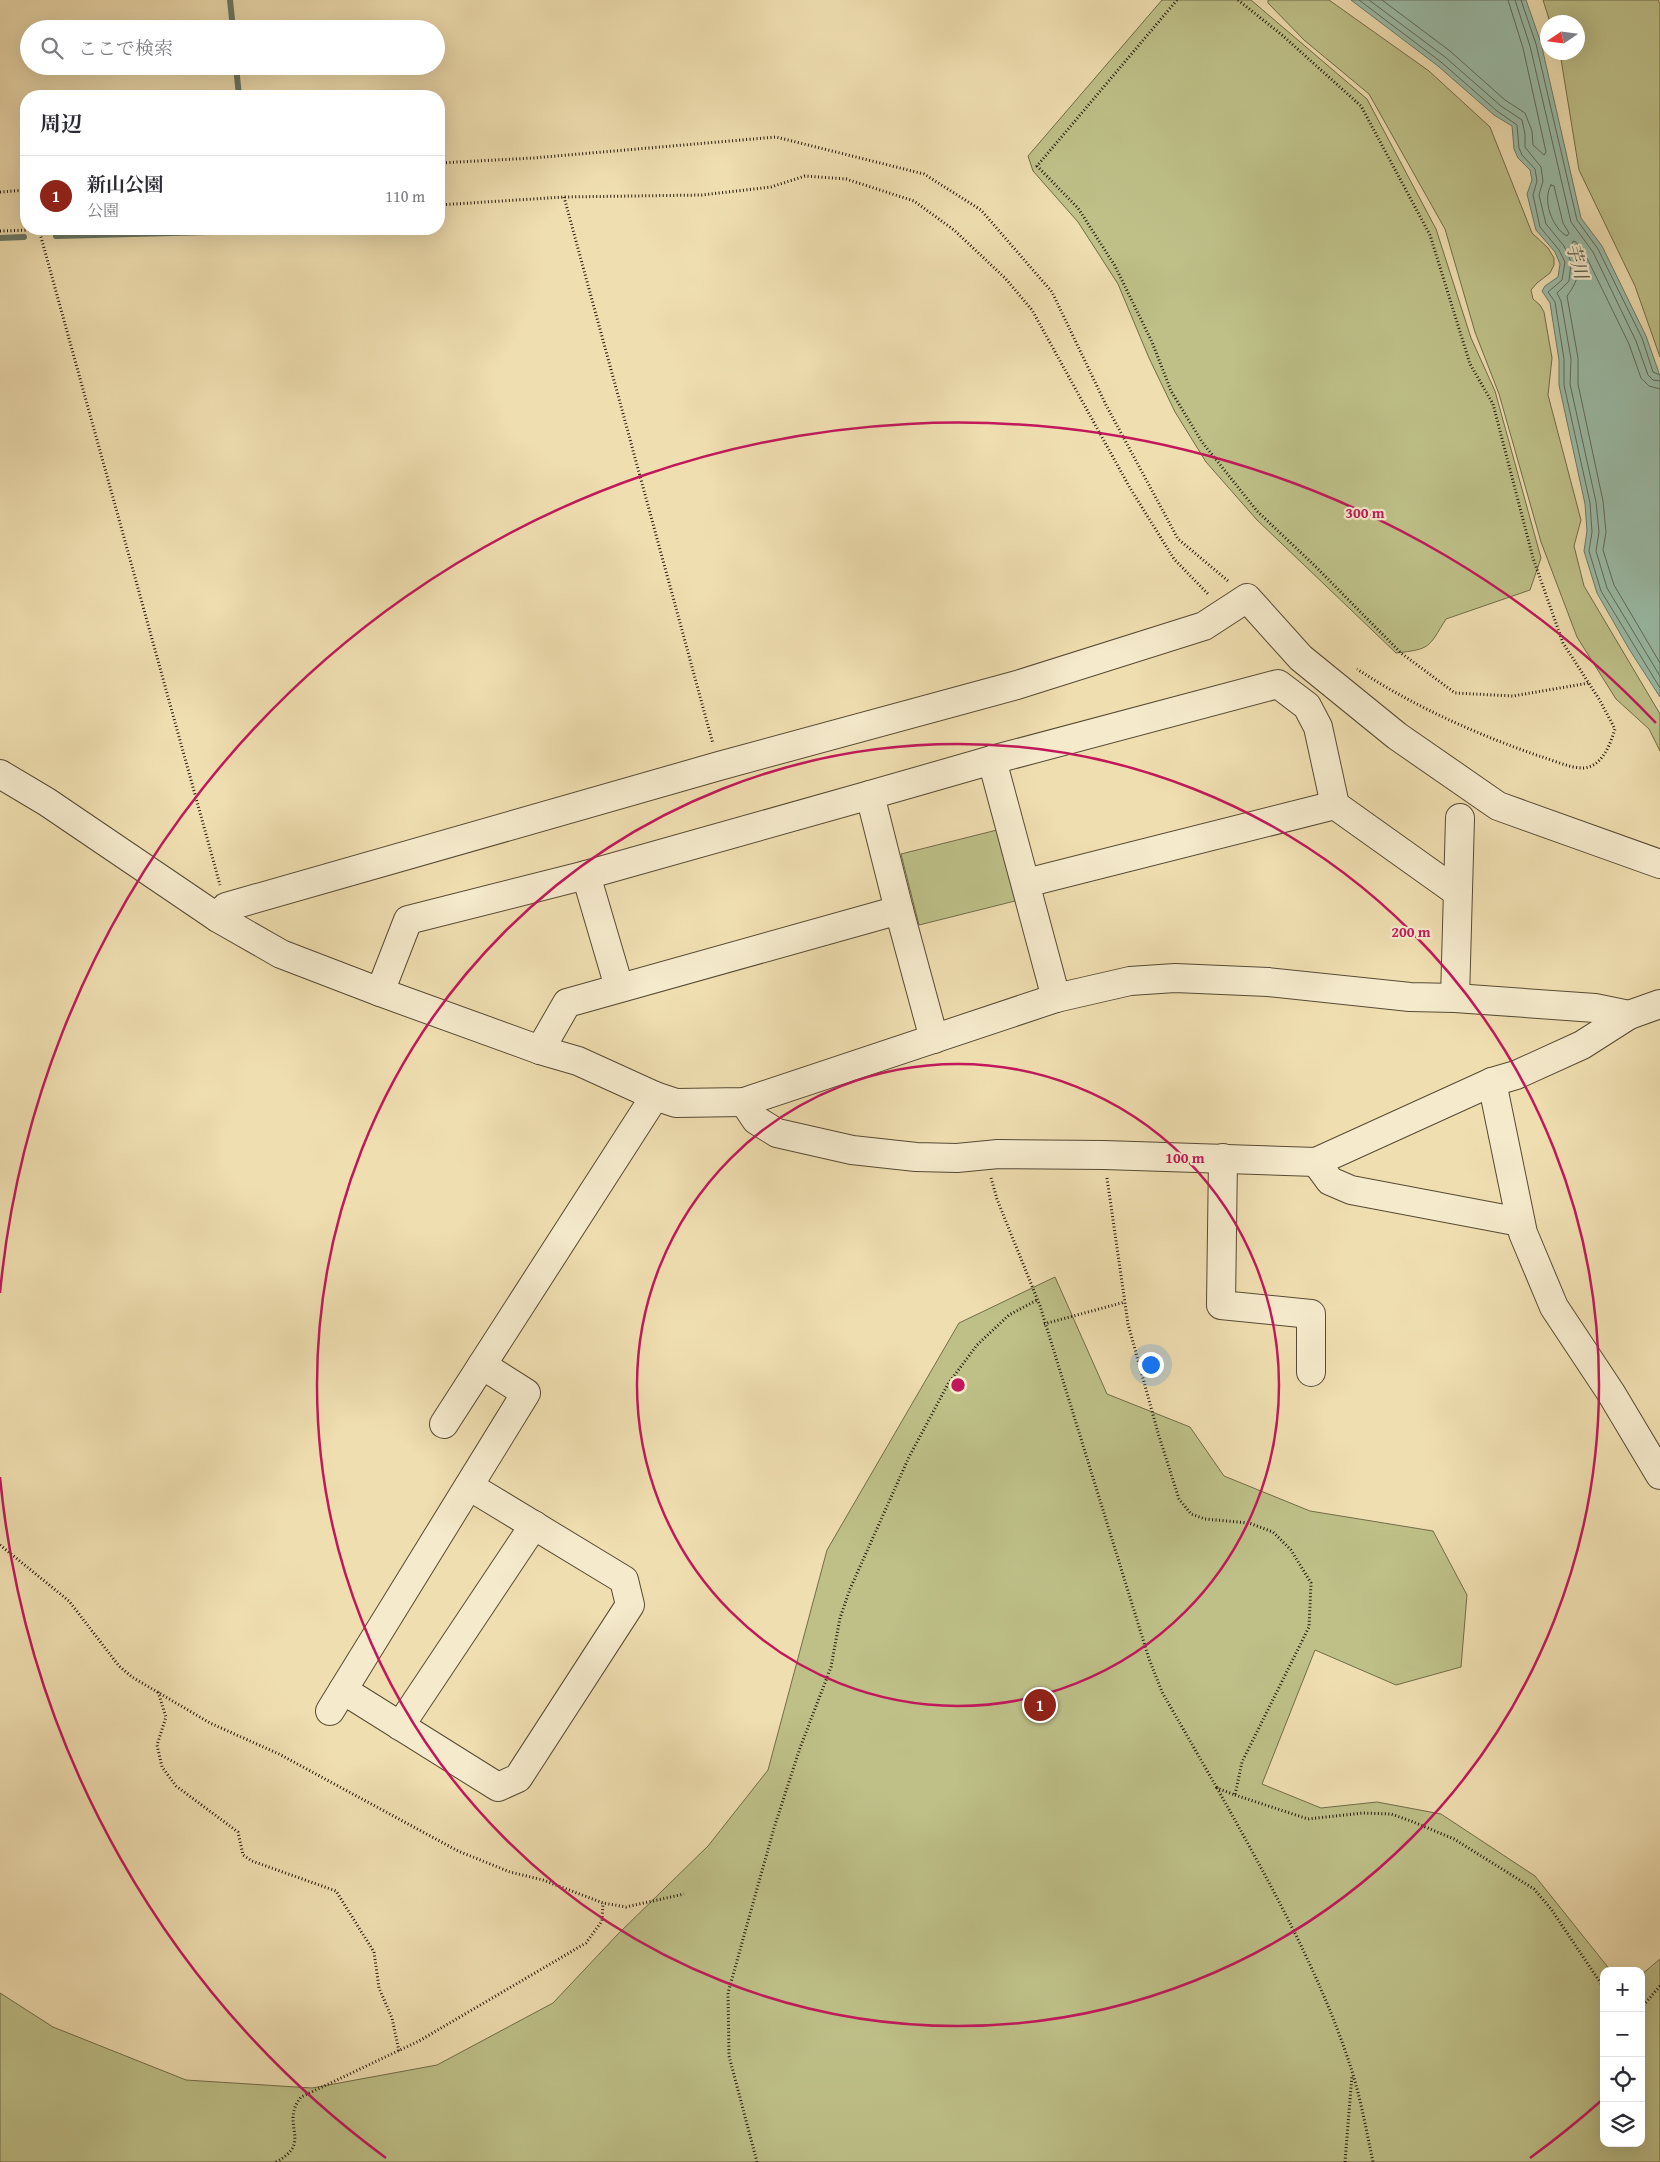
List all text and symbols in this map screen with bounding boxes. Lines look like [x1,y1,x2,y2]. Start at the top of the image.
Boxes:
north arrow [1540,15,1585,60]
search box [20,20,445,75]
icon: search [38,34,66,62]
text: ここで検索 [78,34,173,62]
text: 周辺 [40,108,82,139]
text: 新山公園 [87,170,163,198]
text: 1 [52,184,60,208]
text: 110 m [385,184,425,208]
text: 公園 [87,198,119,222]
water label: 芋川 [1560,240,1596,284]
text: 300 m [1345,502,1385,523]
text: 200 m [1391,921,1431,942]
text: 100 m [1165,1147,1205,1168]
your location [1138,1352,1164,1378]
centre of rings [949,1376,967,1394]
pin: 1 [1024,1686,1056,1724]
map controls [1600,1967,1645,2147]
button: + [1600,1967,1645,2012]
button: − [1600,2012,1645,2057]
button: locate [1600,2057,1645,2102]
button: layers [1600,2102,1645,2147]

